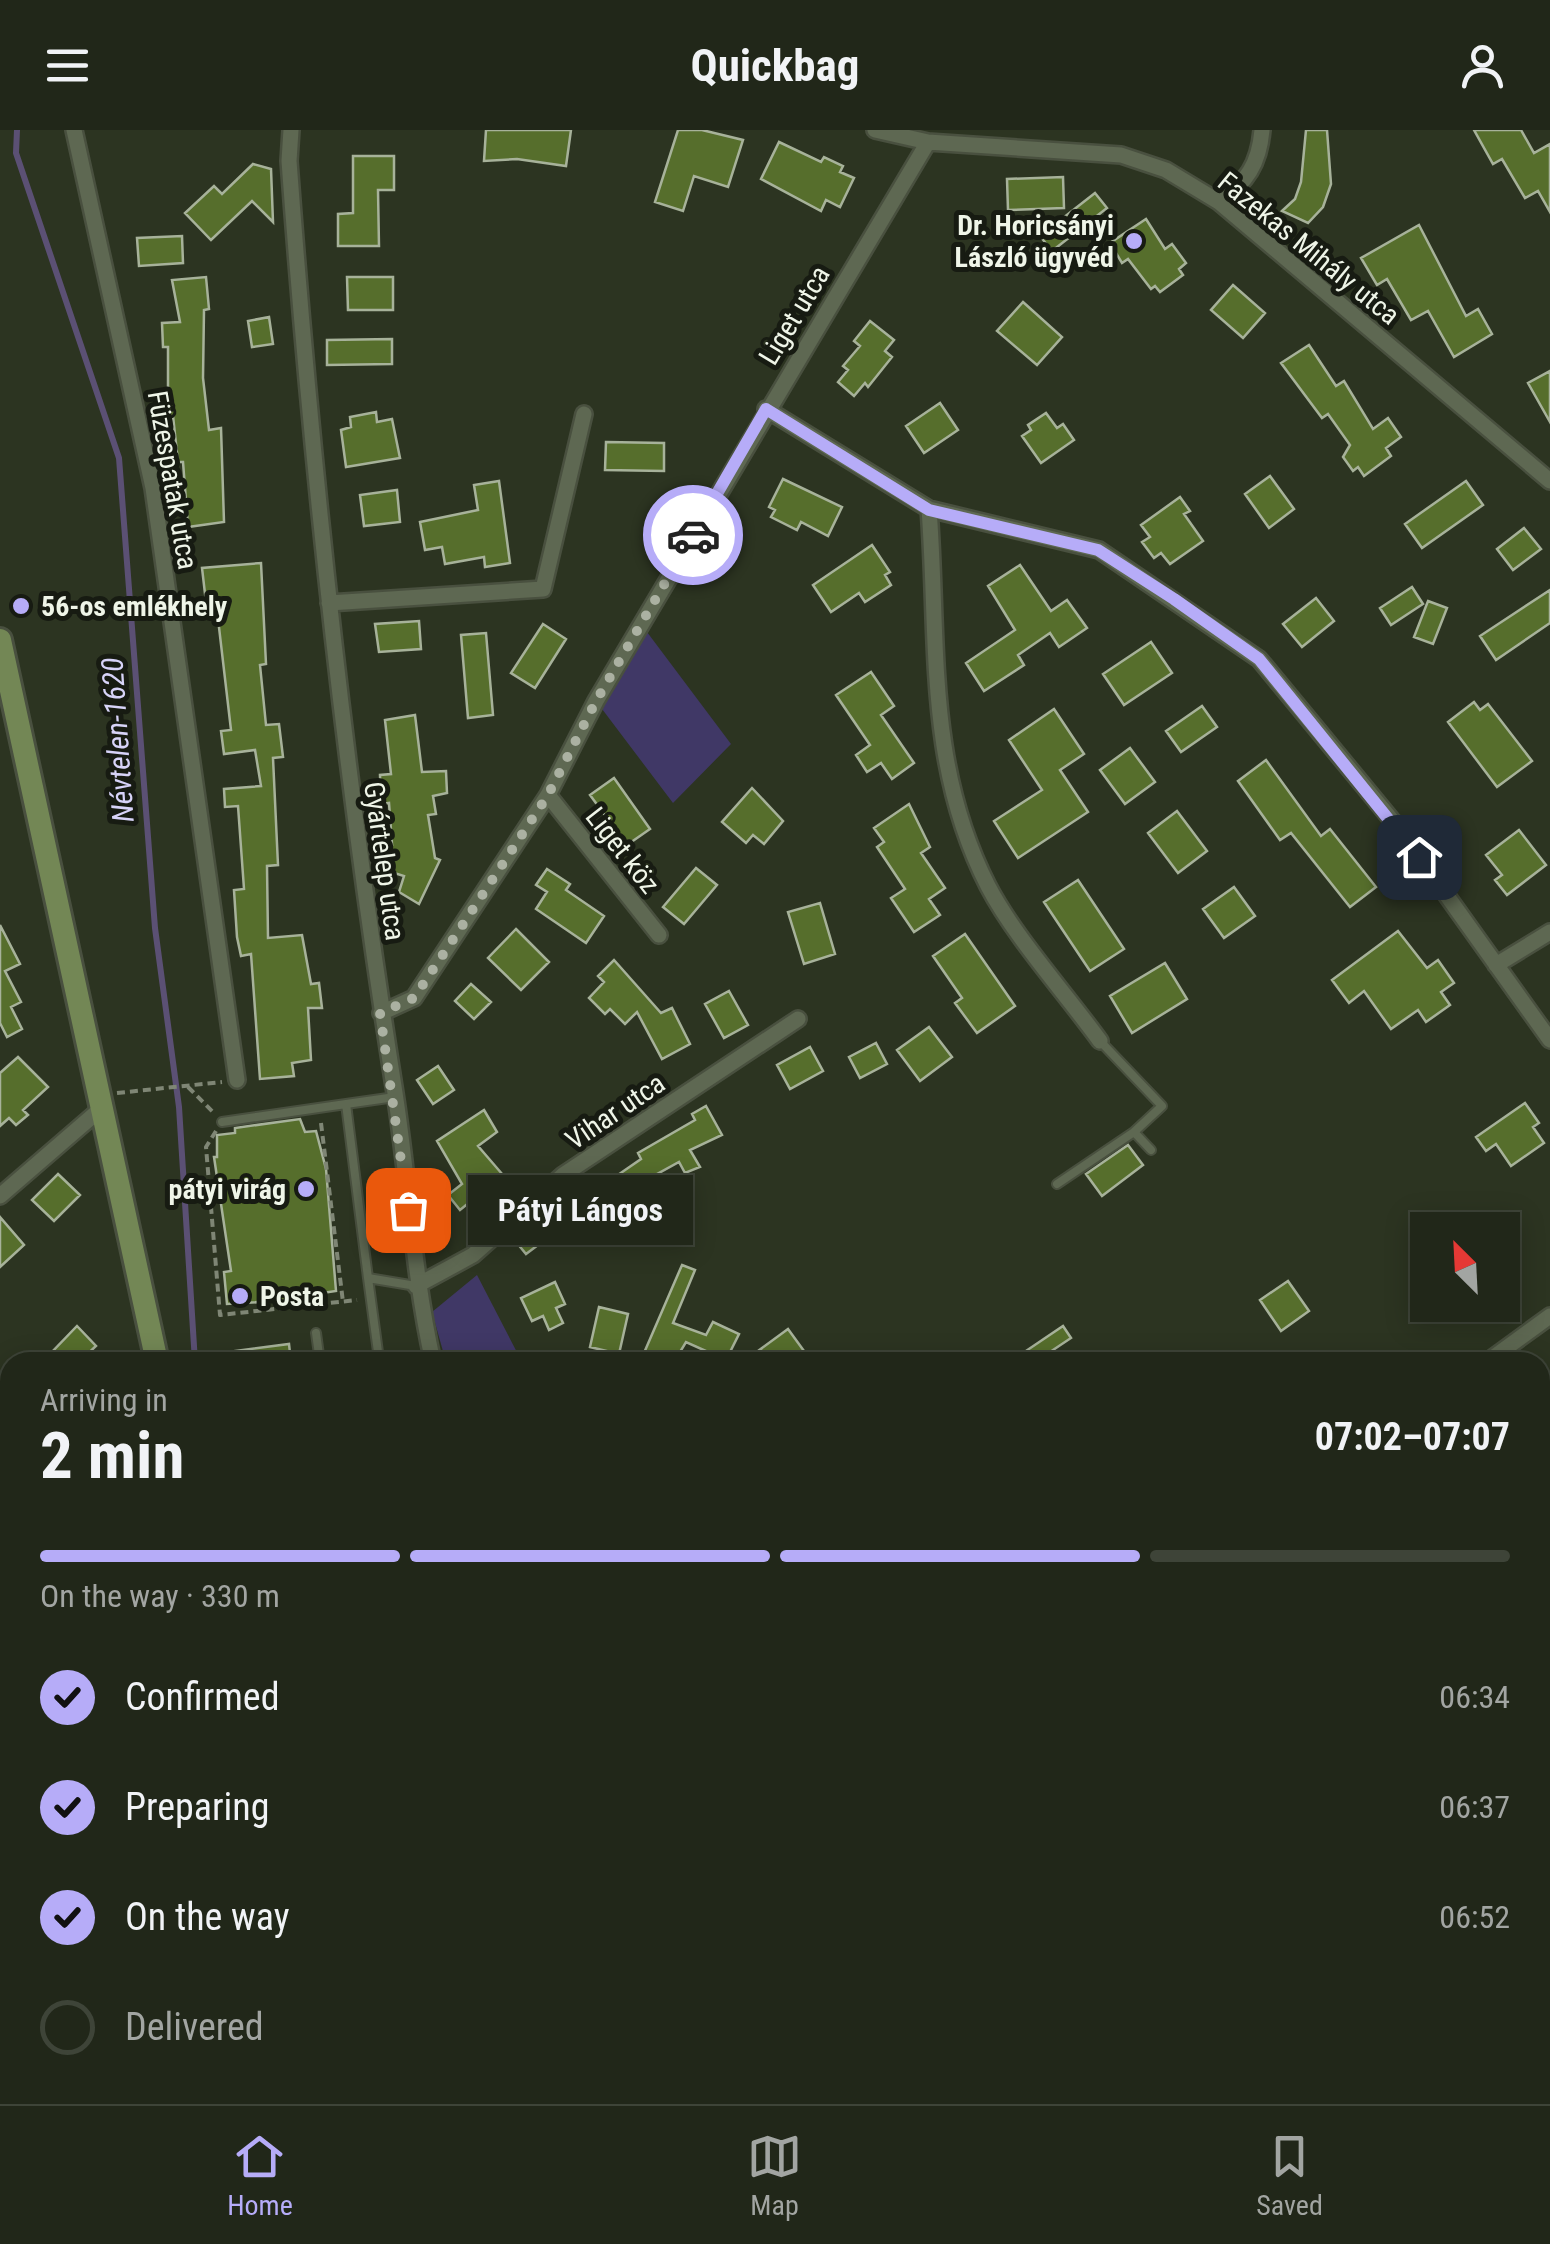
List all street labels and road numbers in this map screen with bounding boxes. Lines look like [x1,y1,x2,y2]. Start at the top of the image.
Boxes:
street label: Fazekas Mihály utca [1211,165,1406,332]
street label: Liget utca [752,260,837,371]
street label: Füzespatak utca [141,388,204,572]
street label: Gyártelep utca [357,780,412,943]
street label: Liget köz [579,801,666,900]
street label: Vihar utca [560,1066,671,1156]

